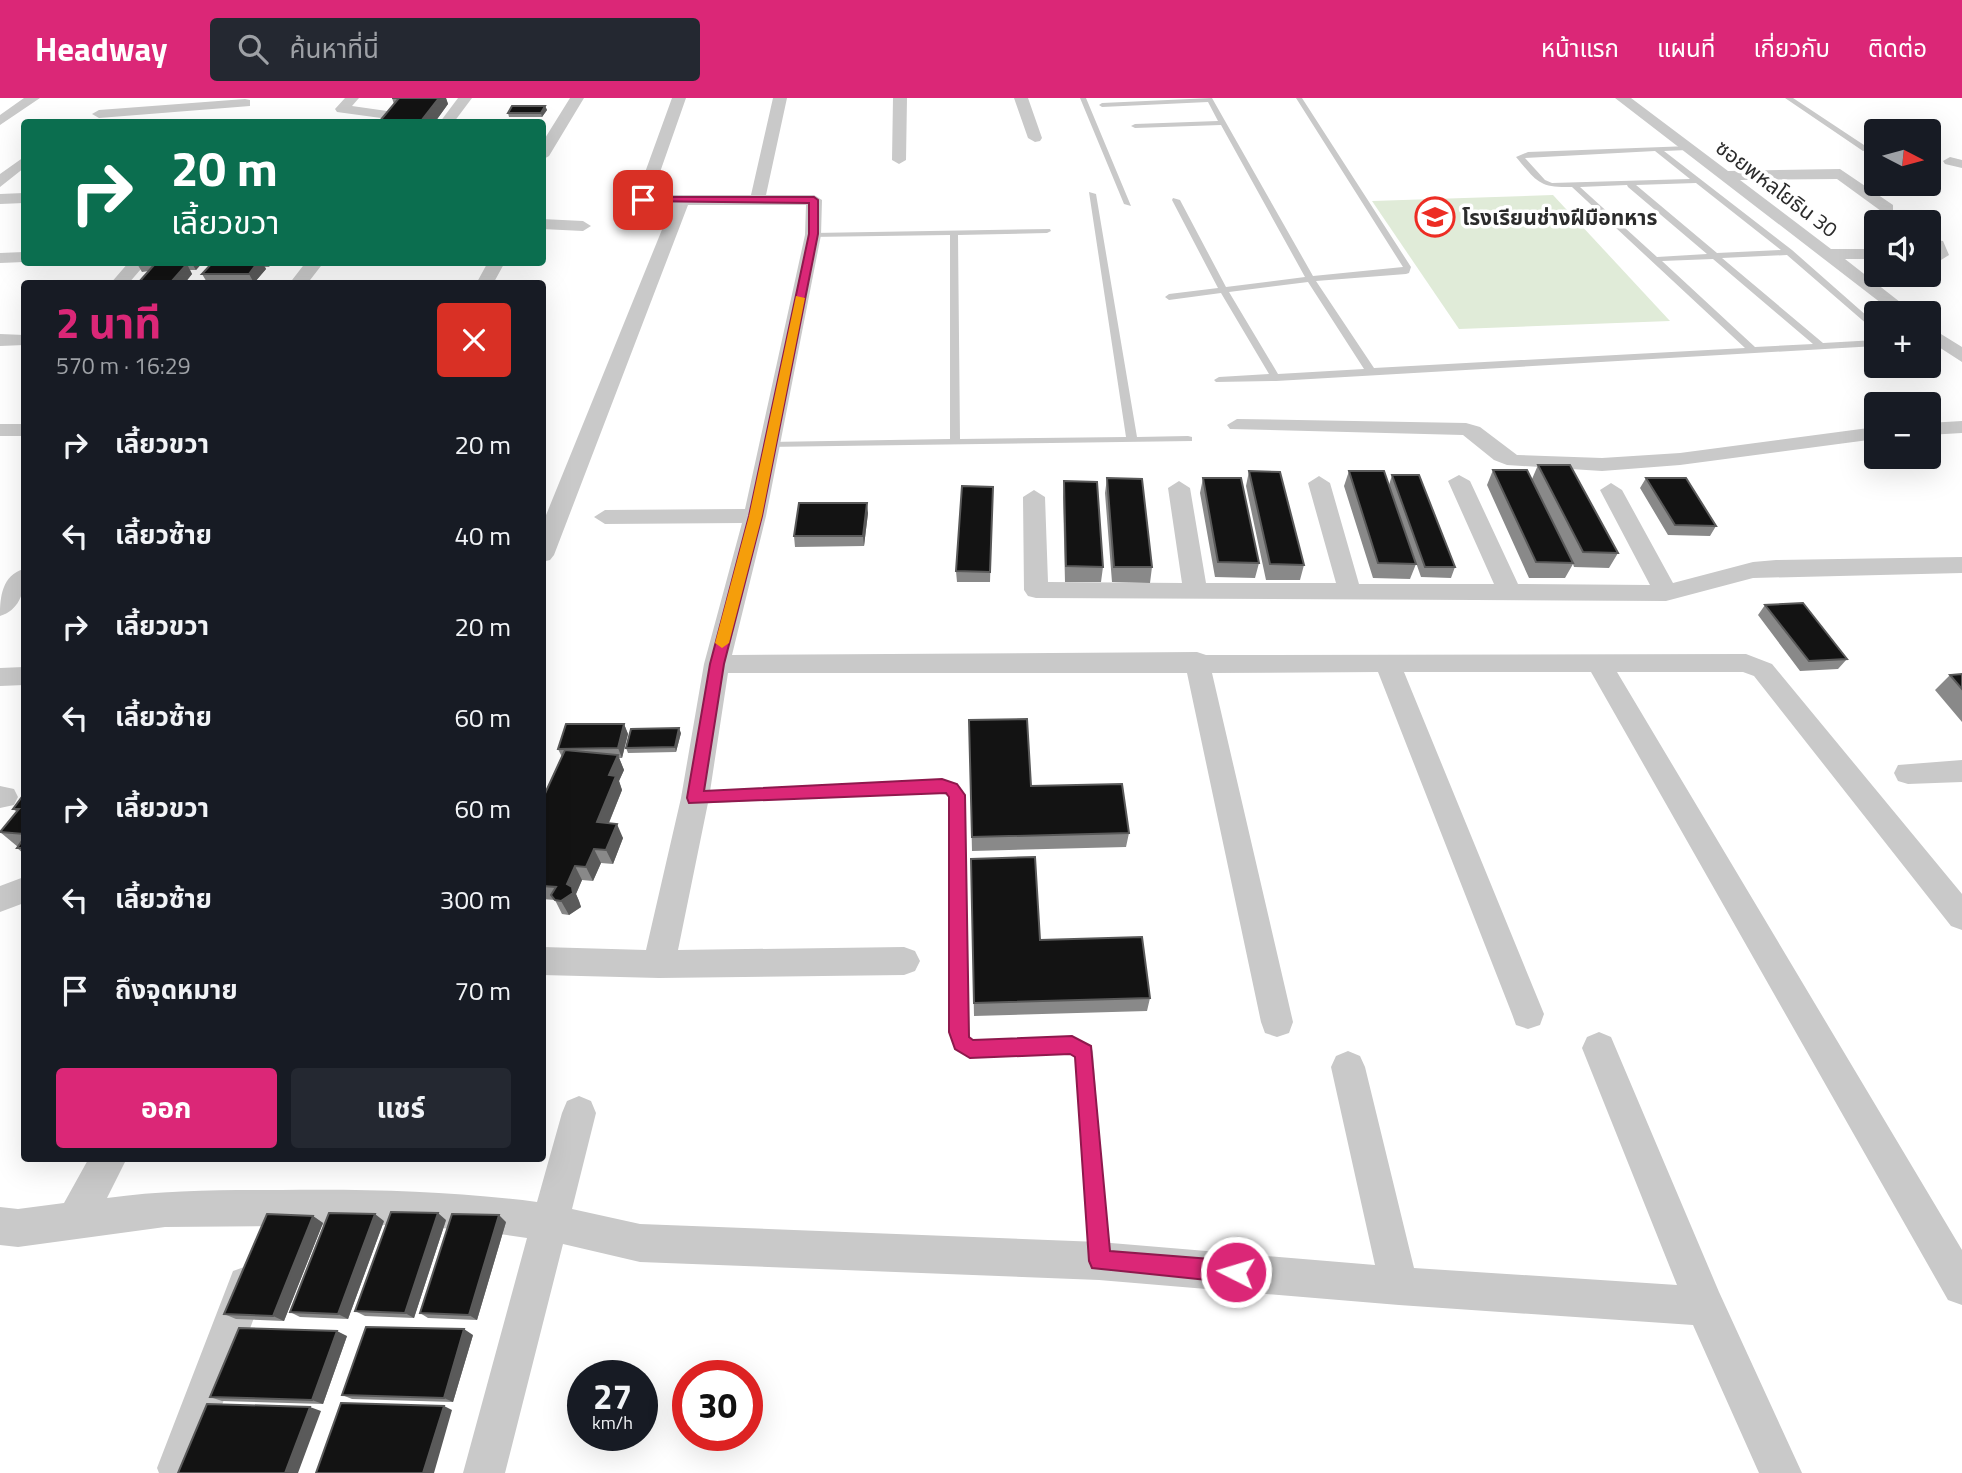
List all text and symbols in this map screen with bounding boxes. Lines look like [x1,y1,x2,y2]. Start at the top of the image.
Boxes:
search box [210,18,700,81]
text: Headway [35,24,168,74]
text: ค้นหาที่นี่ [290,29,379,68]
icon: search [234,30,272,68]
text: หน้าแรก [1541,30,1619,66]
text: แผนที่ [1657,30,1715,66]
text: เกี่ยวกับ [1753,30,1830,66]
text: ติดต่อ [1868,30,1927,66]
north arrow [1864,119,1941,196]
map controls [1864,119,1941,469]
text: 20 m [171,130,278,205]
street label: ซอยพหลโยธิน 30 [1709,131,1845,245]
icon: right [56,147,147,238]
pin [613,170,673,230]
icon: arrive [624,181,662,219]
school or university icon: โรงเรียนช่างฝีมือทหาร [1414,196,1456,238]
text: เลี้ยวขวา [171,198,279,246]
place label: โรงเรียนช่างฝีมือทหาร [1462,201,1657,233]
button: sound [1864,210,1941,287]
text: 2 นาที [56,290,161,354]
button: + [1864,301,1941,378]
button: close [437,303,511,377]
text: 570 m · 16:29 [56,348,191,383]
button: − [1864,392,1941,469]
text: เลี้ยวขวา [115,424,209,463]
text: 20 m [454,425,511,464]
icon: right [56,426,94,464]
text: เลี้ยวซ้าย [115,515,212,554]
text: 40 m [454,516,511,555]
icon: left [56,517,94,555]
text: เลี้ยวขวา [115,606,209,645]
text: 20 m [454,607,511,646]
icon: right [56,608,94,646]
text: เลี้ยวซ้าย [115,697,212,736]
text: 60 m [454,698,511,737]
icon: left [56,699,94,737]
text: เลี้ยวขวา [115,788,209,827]
text: 60 m [454,789,511,828]
icon: right [56,790,94,828]
text: เลี้ยวซ้าย [115,879,212,918]
text: 300 m [440,880,511,919]
icon: left [56,881,94,919]
text: ถึงจุดหมาย [115,970,238,1009]
text: 70 m [454,971,511,1010]
icon: arrive [56,972,94,1010]
button: ออก [56,1068,277,1148]
button: แชร์ [291,1068,511,1148]
position arrow [1199,1235,1273,1309]
speed limit sign: 30 [672,1360,763,1451]
text: 27 [593,1369,632,1423]
text: km/h [592,1409,633,1436]

